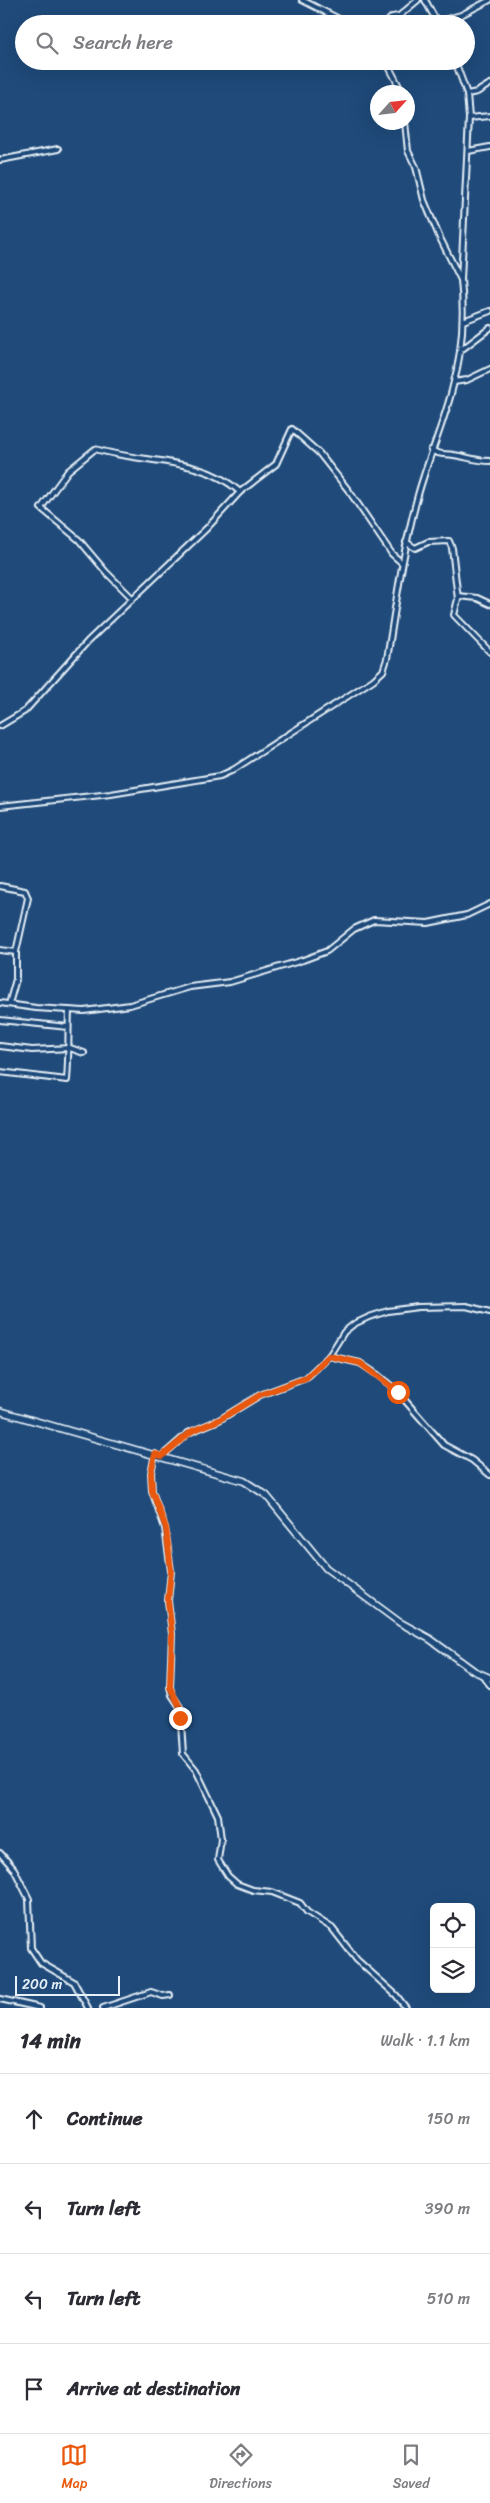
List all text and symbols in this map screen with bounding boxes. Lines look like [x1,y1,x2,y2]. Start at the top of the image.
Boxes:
search box [15,15,475,70]
text: Search here [73,26,173,59]
icon: search [33,29,61,57]
north arrow [370,85,415,130]
route start [387,1381,410,1404]
route end [169,1707,192,1730]
map controls [430,1903,475,1993]
button: locate [430,1903,475,1948]
button: layers [430,1948,475,1993]
text: 200 m [22,1972,62,1997]
scale bar [15,1973,120,1996]
text: 14 min [20,2022,81,2060]
text: Walk · 1.1 km [380,2026,470,2055]
text: Continue [67,2102,143,2135]
text: 150 m [427,2104,470,2133]
icon: ahead [20,2105,48,2133]
text: Turn left [67,2192,140,2225]
text: 390 m [425,2194,470,2223]
icon: left [20,2195,48,2223]
text: Turn left [67,2282,140,2315]
text: 510 m [427,2284,470,2313]
icon: left [20,2285,48,2313]
text: Arrive at destination [67,2372,240,2405]
icon: arrive [20,2375,48,2403]
tab: Map [60,2441,88,2496]
tab: Directions [209,2441,272,2496]
tab: Saved [393,2441,430,2496]

